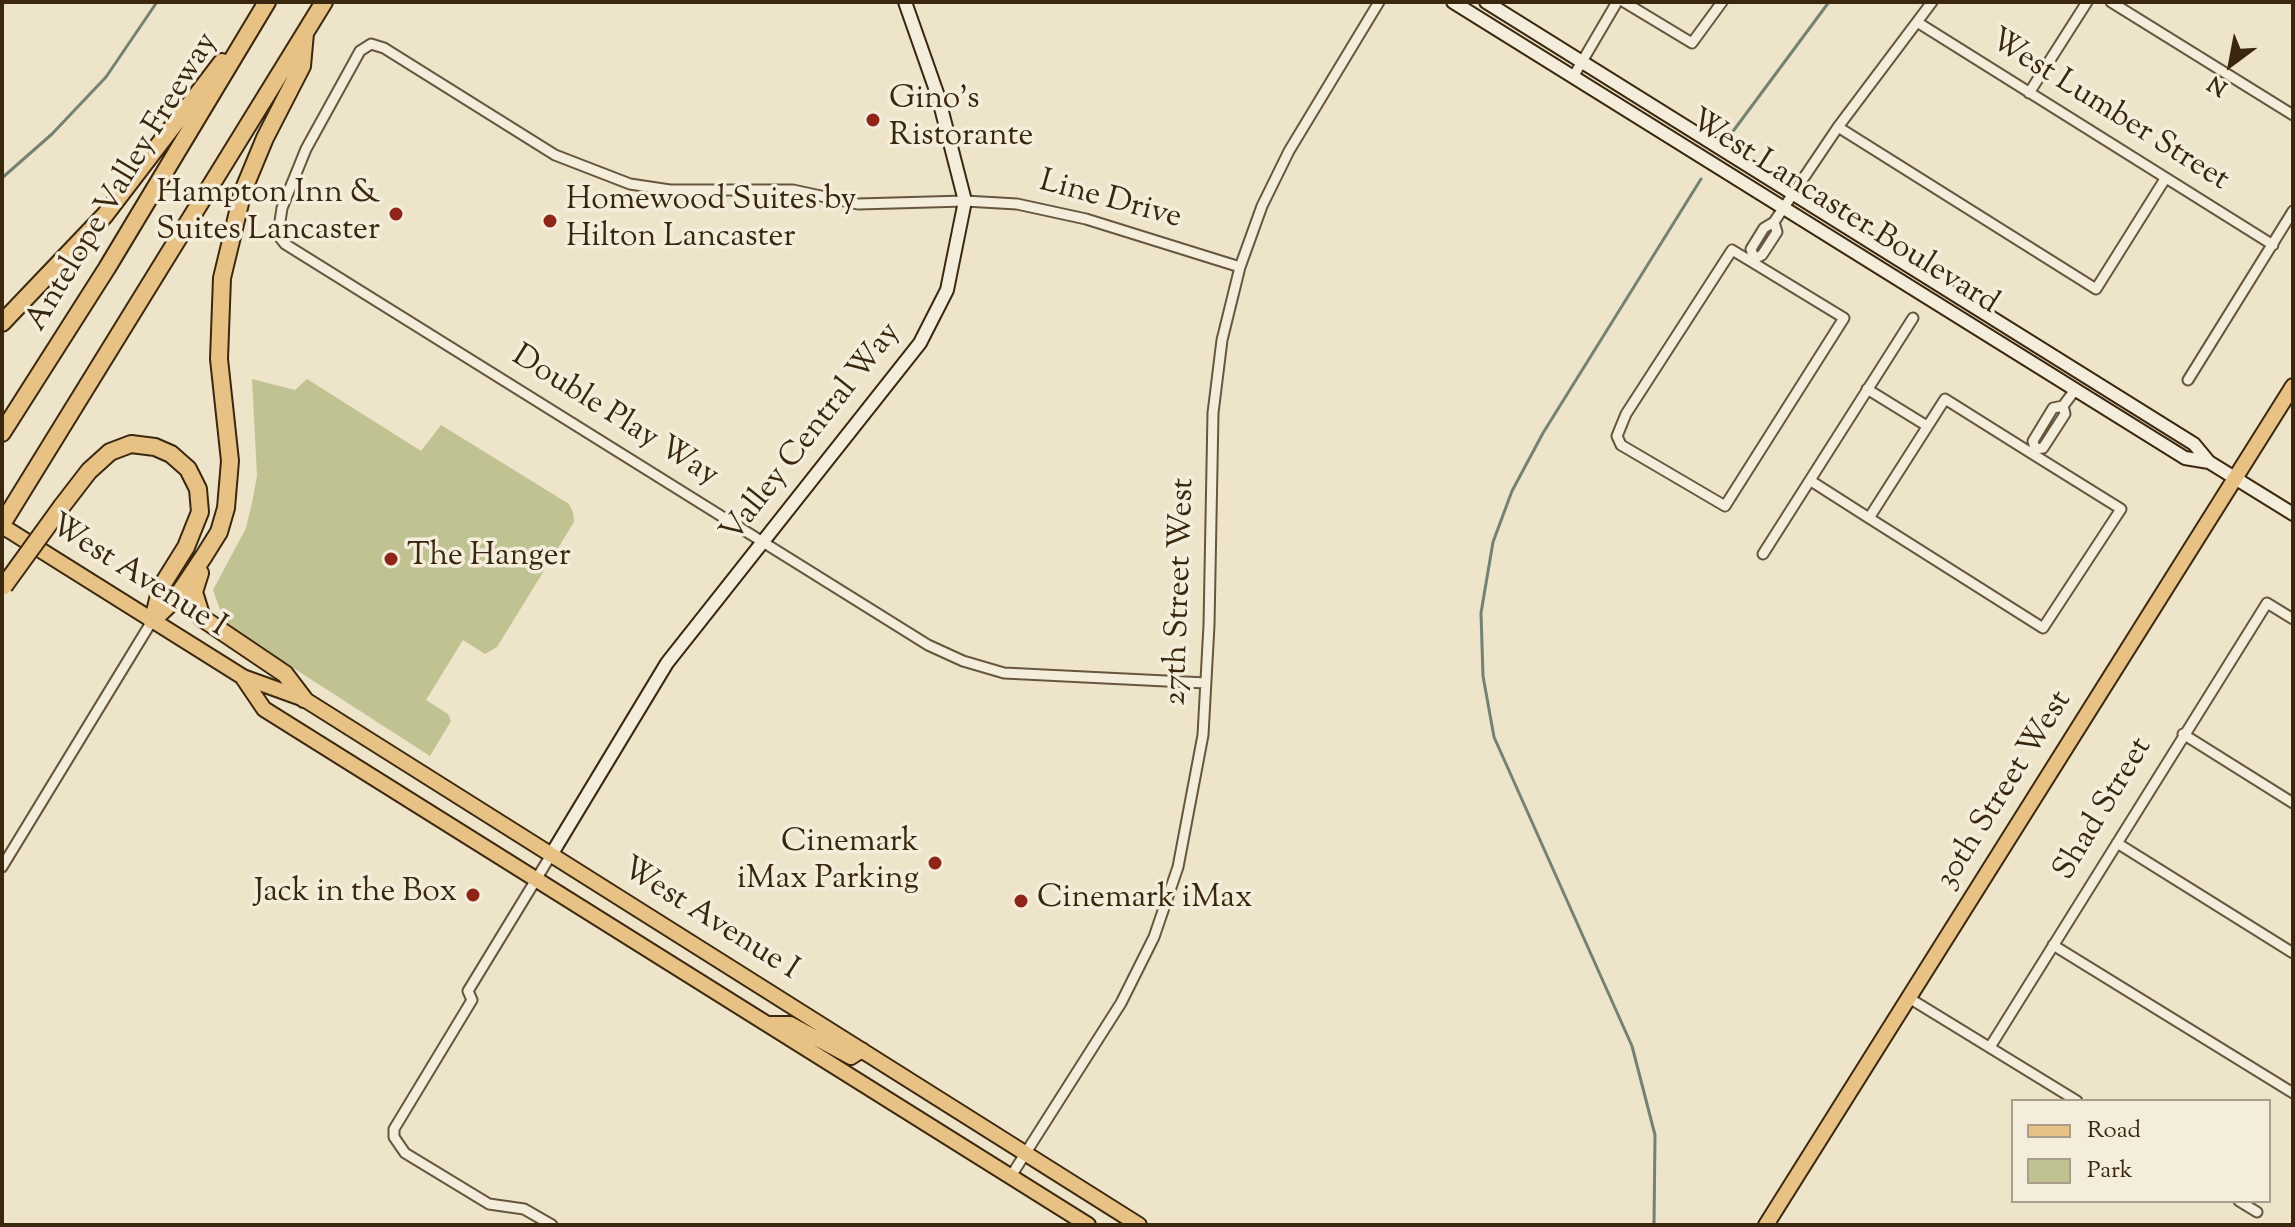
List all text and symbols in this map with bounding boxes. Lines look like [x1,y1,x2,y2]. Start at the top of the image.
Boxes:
street label: West Lumber Street [1981,23,2235,201]
north arrow [2191,24,2271,104]
street label: Antelope Valley Freeway [20,27,228,339]
text: N [2202,66,2234,103]
place label: Gino's Ristorante [889,83,1033,158]
street label: West Lancaster Boulevard [1681,103,2005,325]
marker: Gino's Ristorante [864,111,882,129]
street label: Line Drive [1035,165,1185,239]
place label: Hampton Inn & Suites Lancaster [156,177,380,252]
place label: Homewood Suites by Hilton Lancaster [566,184,856,259]
marker: Hampton Inn & Suites Lancaster [387,205,405,223]
marker: Homewood Suites by Hilton Lancaster [541,212,559,230]
street label: Valley Central Way [715,316,911,552]
street label: Double Play Way [504,339,724,497]
street label: 27th Street West [1159,477,1205,707]
street label: West Avenue I [41,508,233,648]
place label: The Hanger [407,540,571,578]
marker: The Hanger [382,550,400,568]
street label: 30th Street West [1930,685,2082,897]
street label: Shad Street [2047,732,2163,888]
place label: Cinemark iMax Parking [737,826,919,901]
street label: West Avenue I [613,851,805,991]
marker: Cinemark iMax Parking [926,854,944,872]
place label: Jack in the Box [254,876,457,914]
place label: Cinemark iMax [1037,882,1253,920]
marker: Jack in the Box [464,886,482,904]
marker: Cinemark iMax [1012,892,1030,910]
legend [2011,1099,2271,1203]
text: Road [2087,1114,2141,1148]
text: Park [2087,1154,2133,1188]

